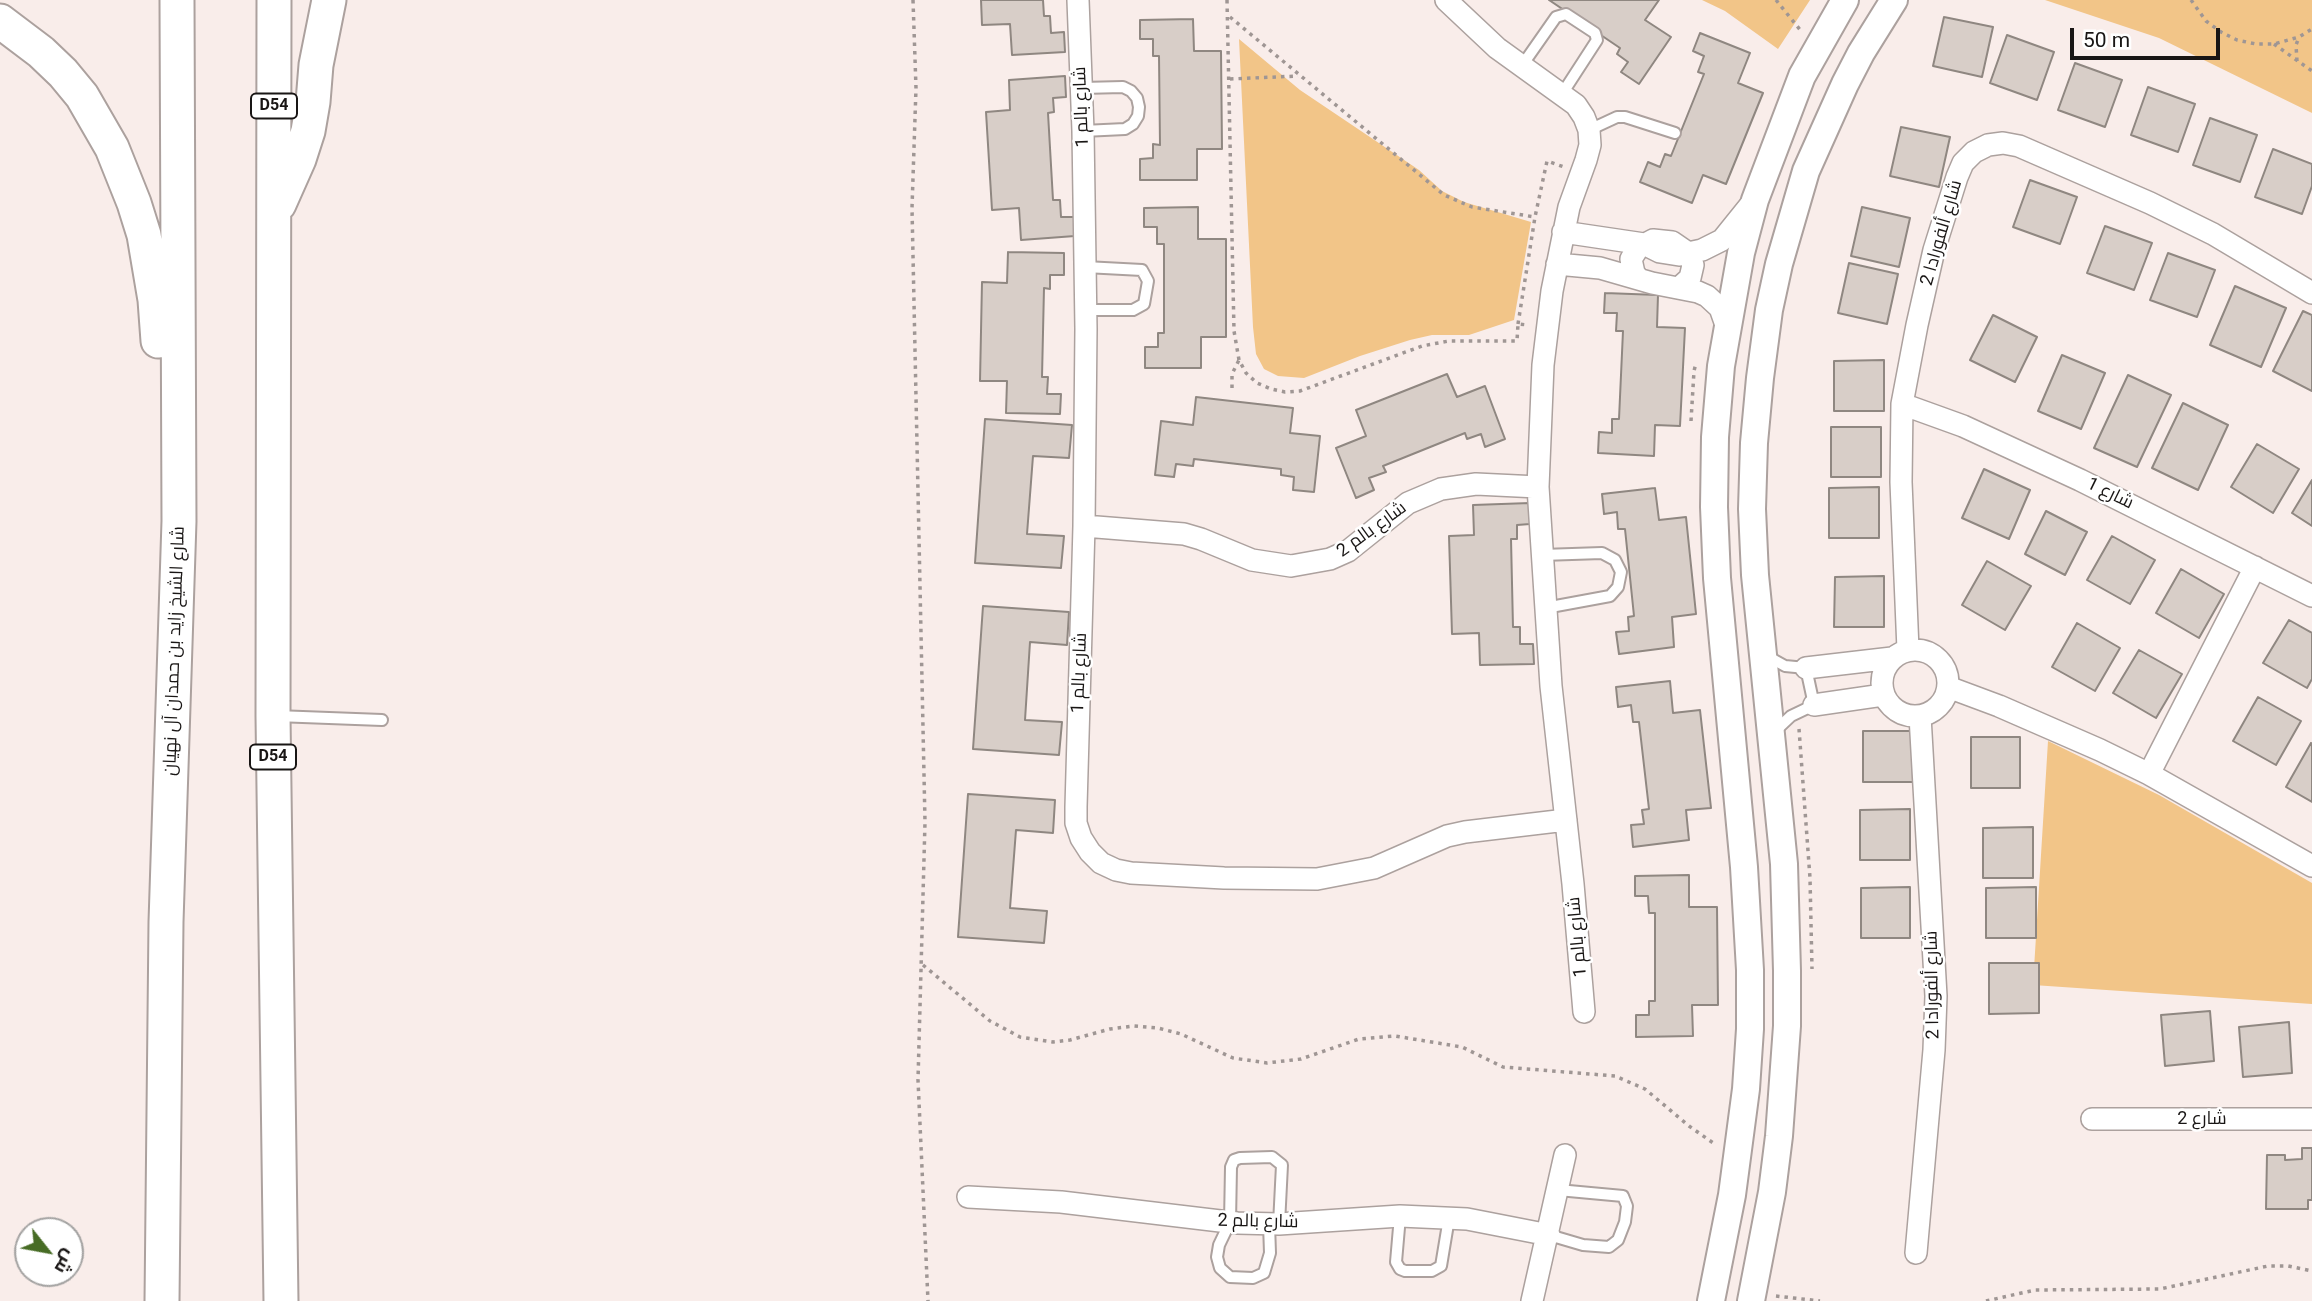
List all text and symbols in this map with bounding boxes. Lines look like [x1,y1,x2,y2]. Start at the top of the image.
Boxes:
scale bar [2074,14,2224,58]
text: 50 m [2083,28,2130,52]
street label: شارع بالم 1 [1070,66,1094,148]
road number: D54 [251,94,297,118]
street label: شارع ألفورادا 2 [1917,178,1967,288]
street label: شارع 1 [2083,473,2137,515]
street label: شارع بالم 2 [1333,498,1411,562]
street label: شارع الشيخ زايد بن حمدان آل نهيان [160,526,190,776]
street label: شارع بالم 1 [1068,632,1092,714]
road number: D54 [250,744,296,770]
street label: شارع بالم 1 [1564,896,1592,978]
street label: شارع ألفورادا 2 [1921,930,1945,1040]
street label: شارع 2 [2177,1108,2227,1130]
street label: شارع بالم 2 [1217,1210,1299,1234]
north arrow [14,1217,84,1287]
text: ش [50,1246,82,1278]

